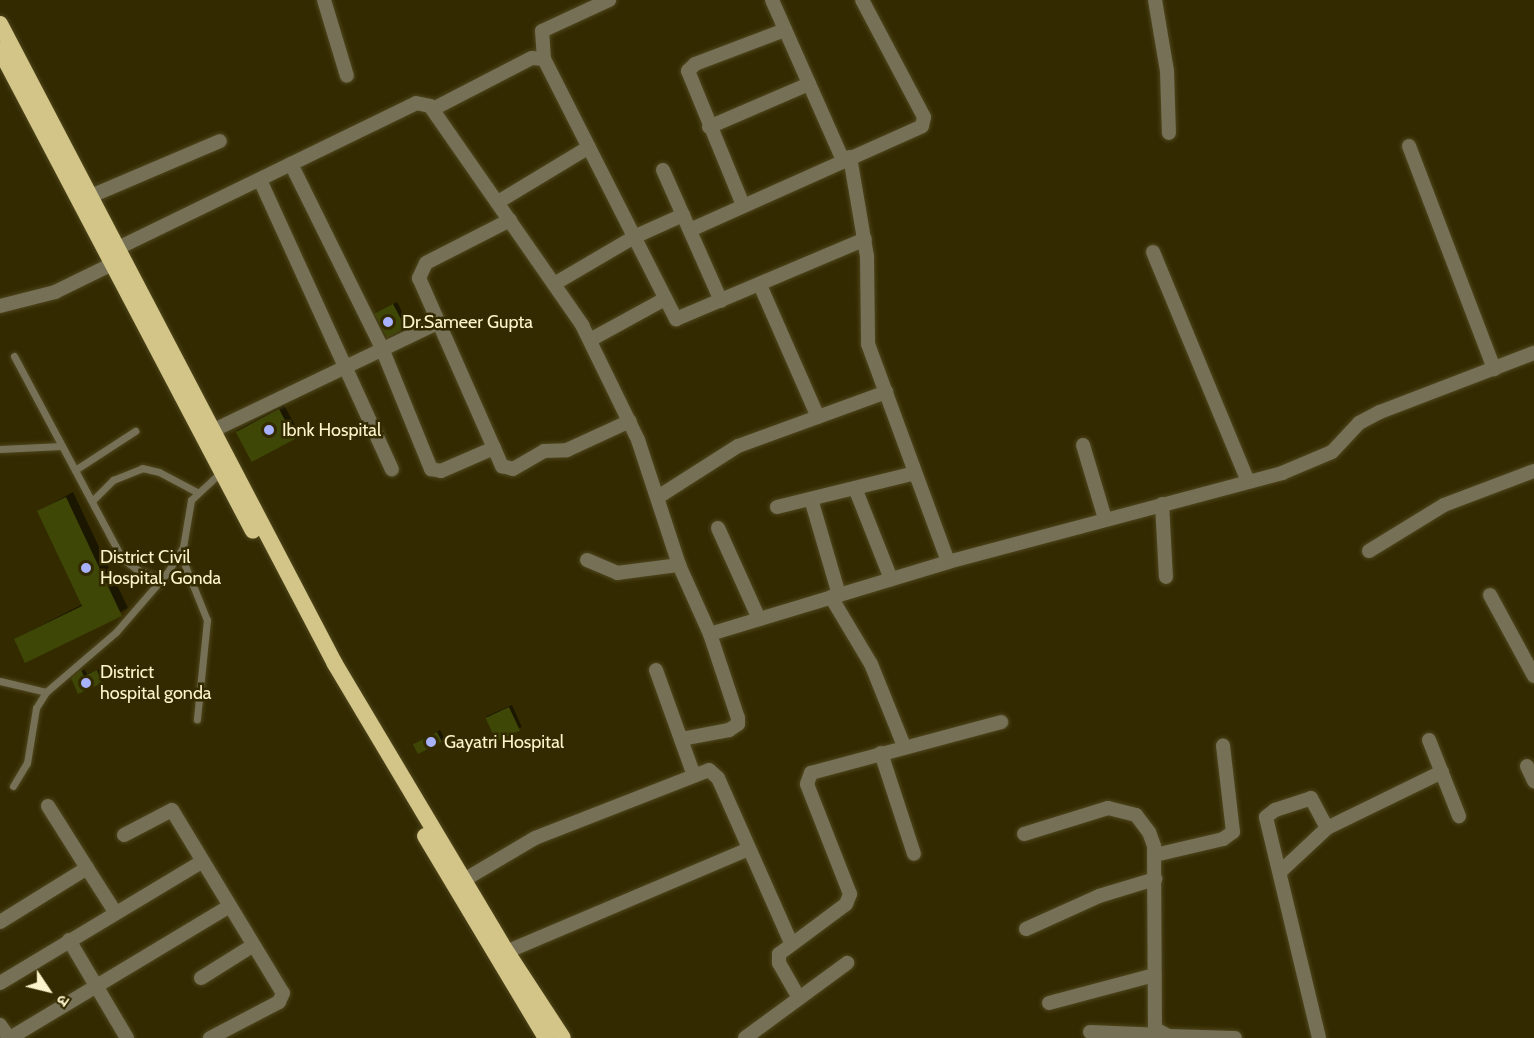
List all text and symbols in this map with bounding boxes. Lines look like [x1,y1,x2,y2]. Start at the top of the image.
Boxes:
place label: Dr.Sameer Gupta [402,311,533,333]
marker: Dr.Sameer Gupta [379,313,397,331]
place label: Ibnk Hospital [282,419,381,441]
marker: Ibnk Hospital [260,421,278,439]
place label: District Civil Hospital, Gonda [100,547,221,590]
marker: District Civil Hospital, Gonda [77,559,95,577]
place label: District hospital gonda [100,662,212,704]
marker: District hospital gonda [77,674,95,692]
place label: Gayatri Hospital [444,731,564,753]
marker: Gayatri Hospital [422,733,440,751]
north arrow [18,960,78,1020]
text: उ [53,991,74,1010]

